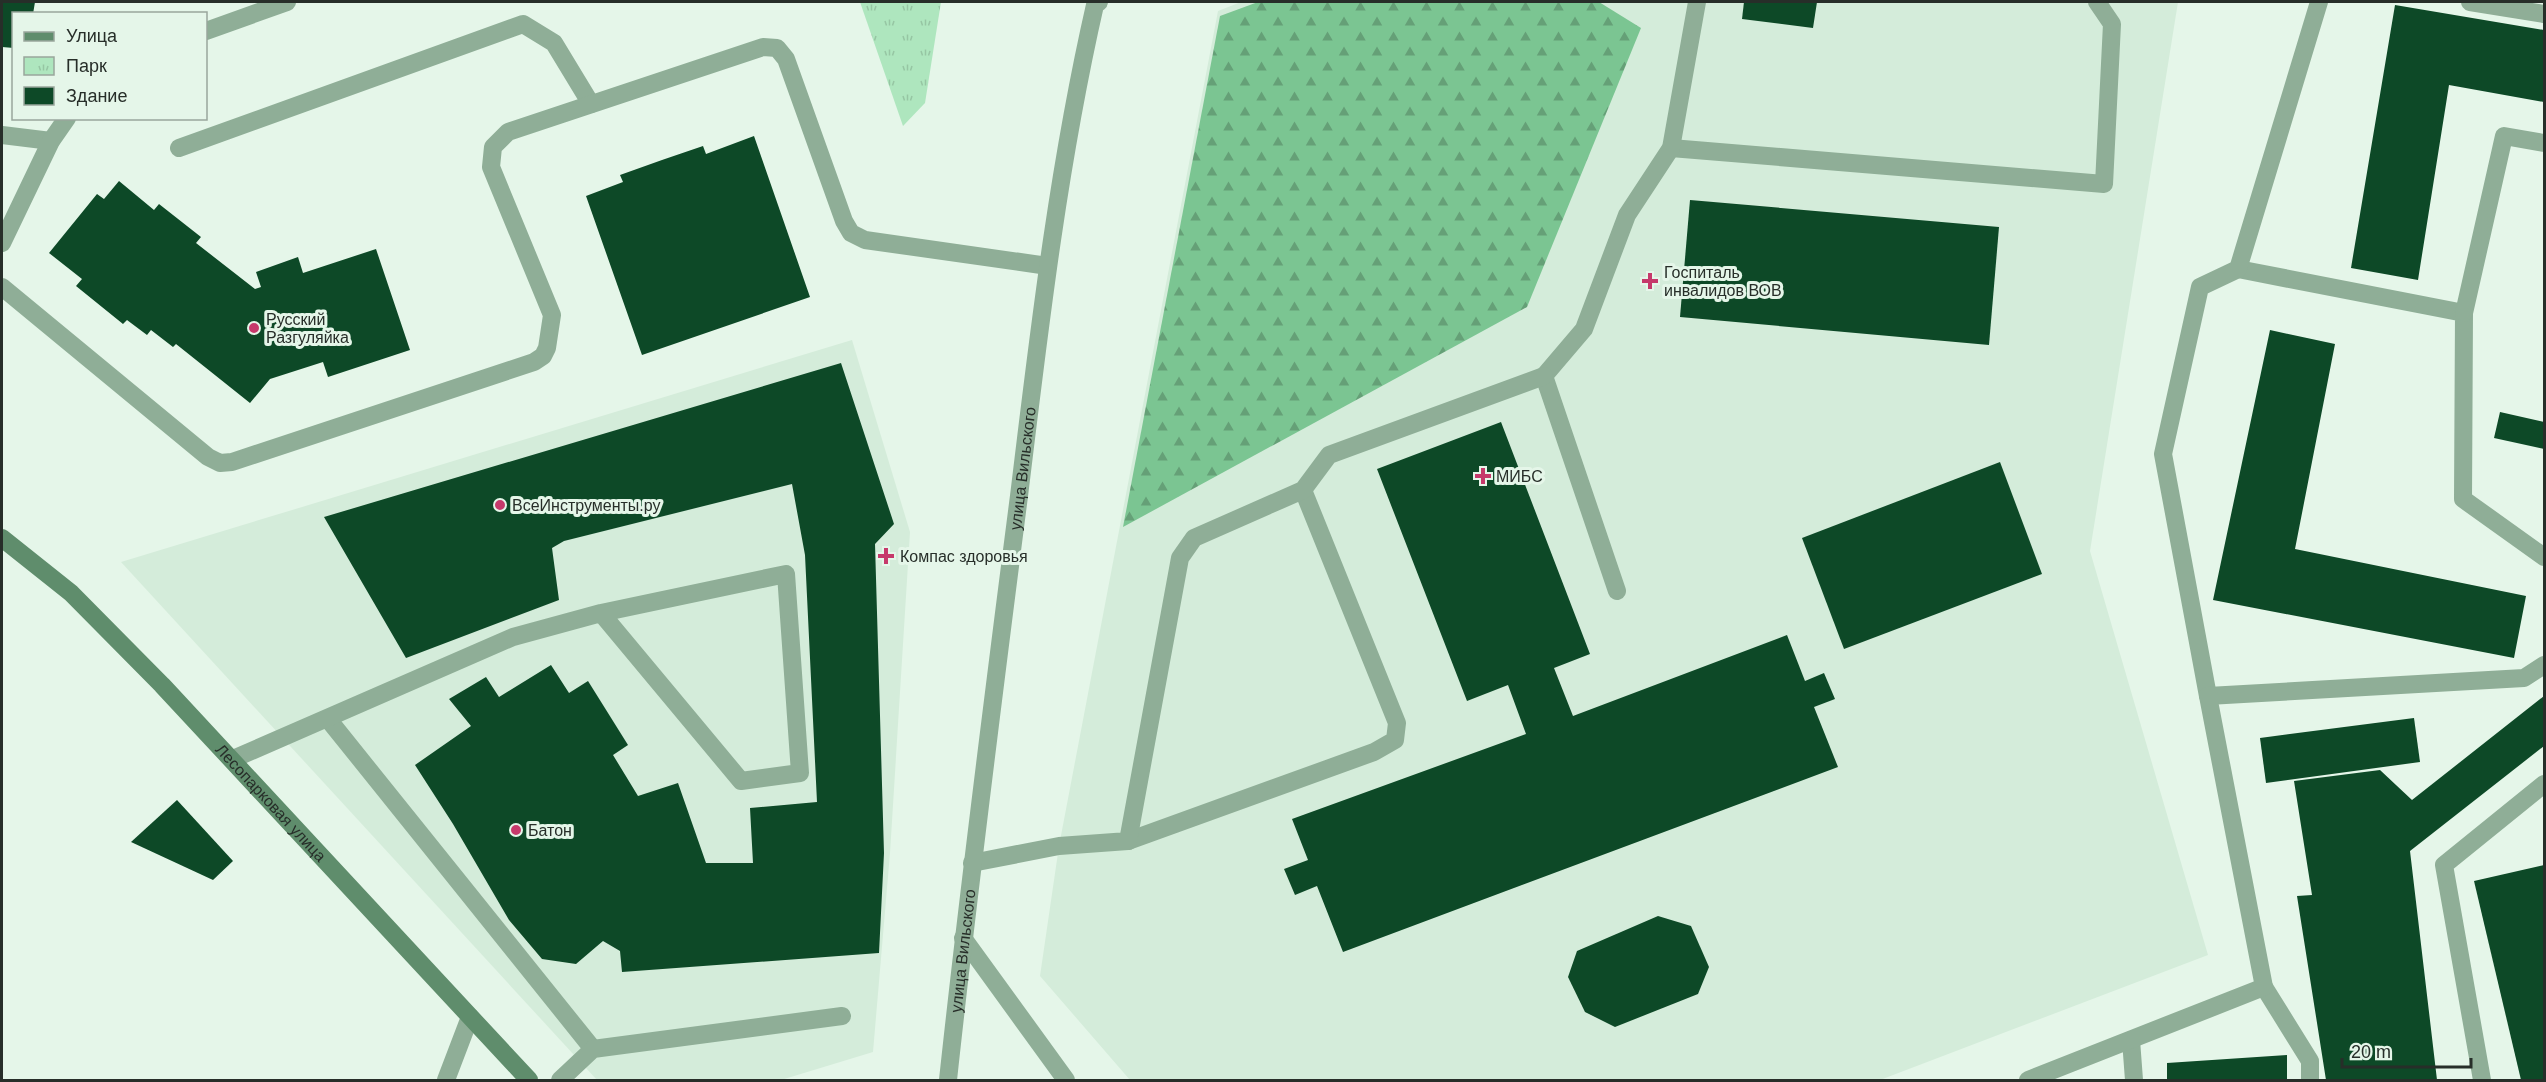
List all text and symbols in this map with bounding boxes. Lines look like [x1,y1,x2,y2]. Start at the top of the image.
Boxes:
legend [12,12,207,120]
text: Улица [66,26,118,46]
text: Парк [66,56,107,76]
text: Здание [66,86,127,106]
place label: Госпиталь инвалидов ВОВ [1664,264,1782,299]
marker: Госпиталь инвалидов ВОВ [1641,272,1659,290]
place label: Русский Разгуляйка [266,311,349,346]
marker: Русский Разгуляйка [247,321,261,335]
street label: улица Вильского [1006,406,1038,531]
marker: МИБС [1474,467,1492,485]
place label: МИБС [1496,468,1543,485]
place label: ВсеИнструменты.ру [512,497,661,514]
marker: ВсеИнструменты.ру [493,498,507,512]
marker: Компас здоровья [877,547,895,565]
place label: Компас здоровья [900,548,1028,565]
street label: Лесопарковая улица [213,740,330,865]
place label: Батон [528,822,572,839]
marker: Батон [509,823,523,837]
street label: улица Вильского [947,888,978,1013]
scale bar [2342,1031,2471,1069]
text: 20 m [2351,1042,2391,1062]

